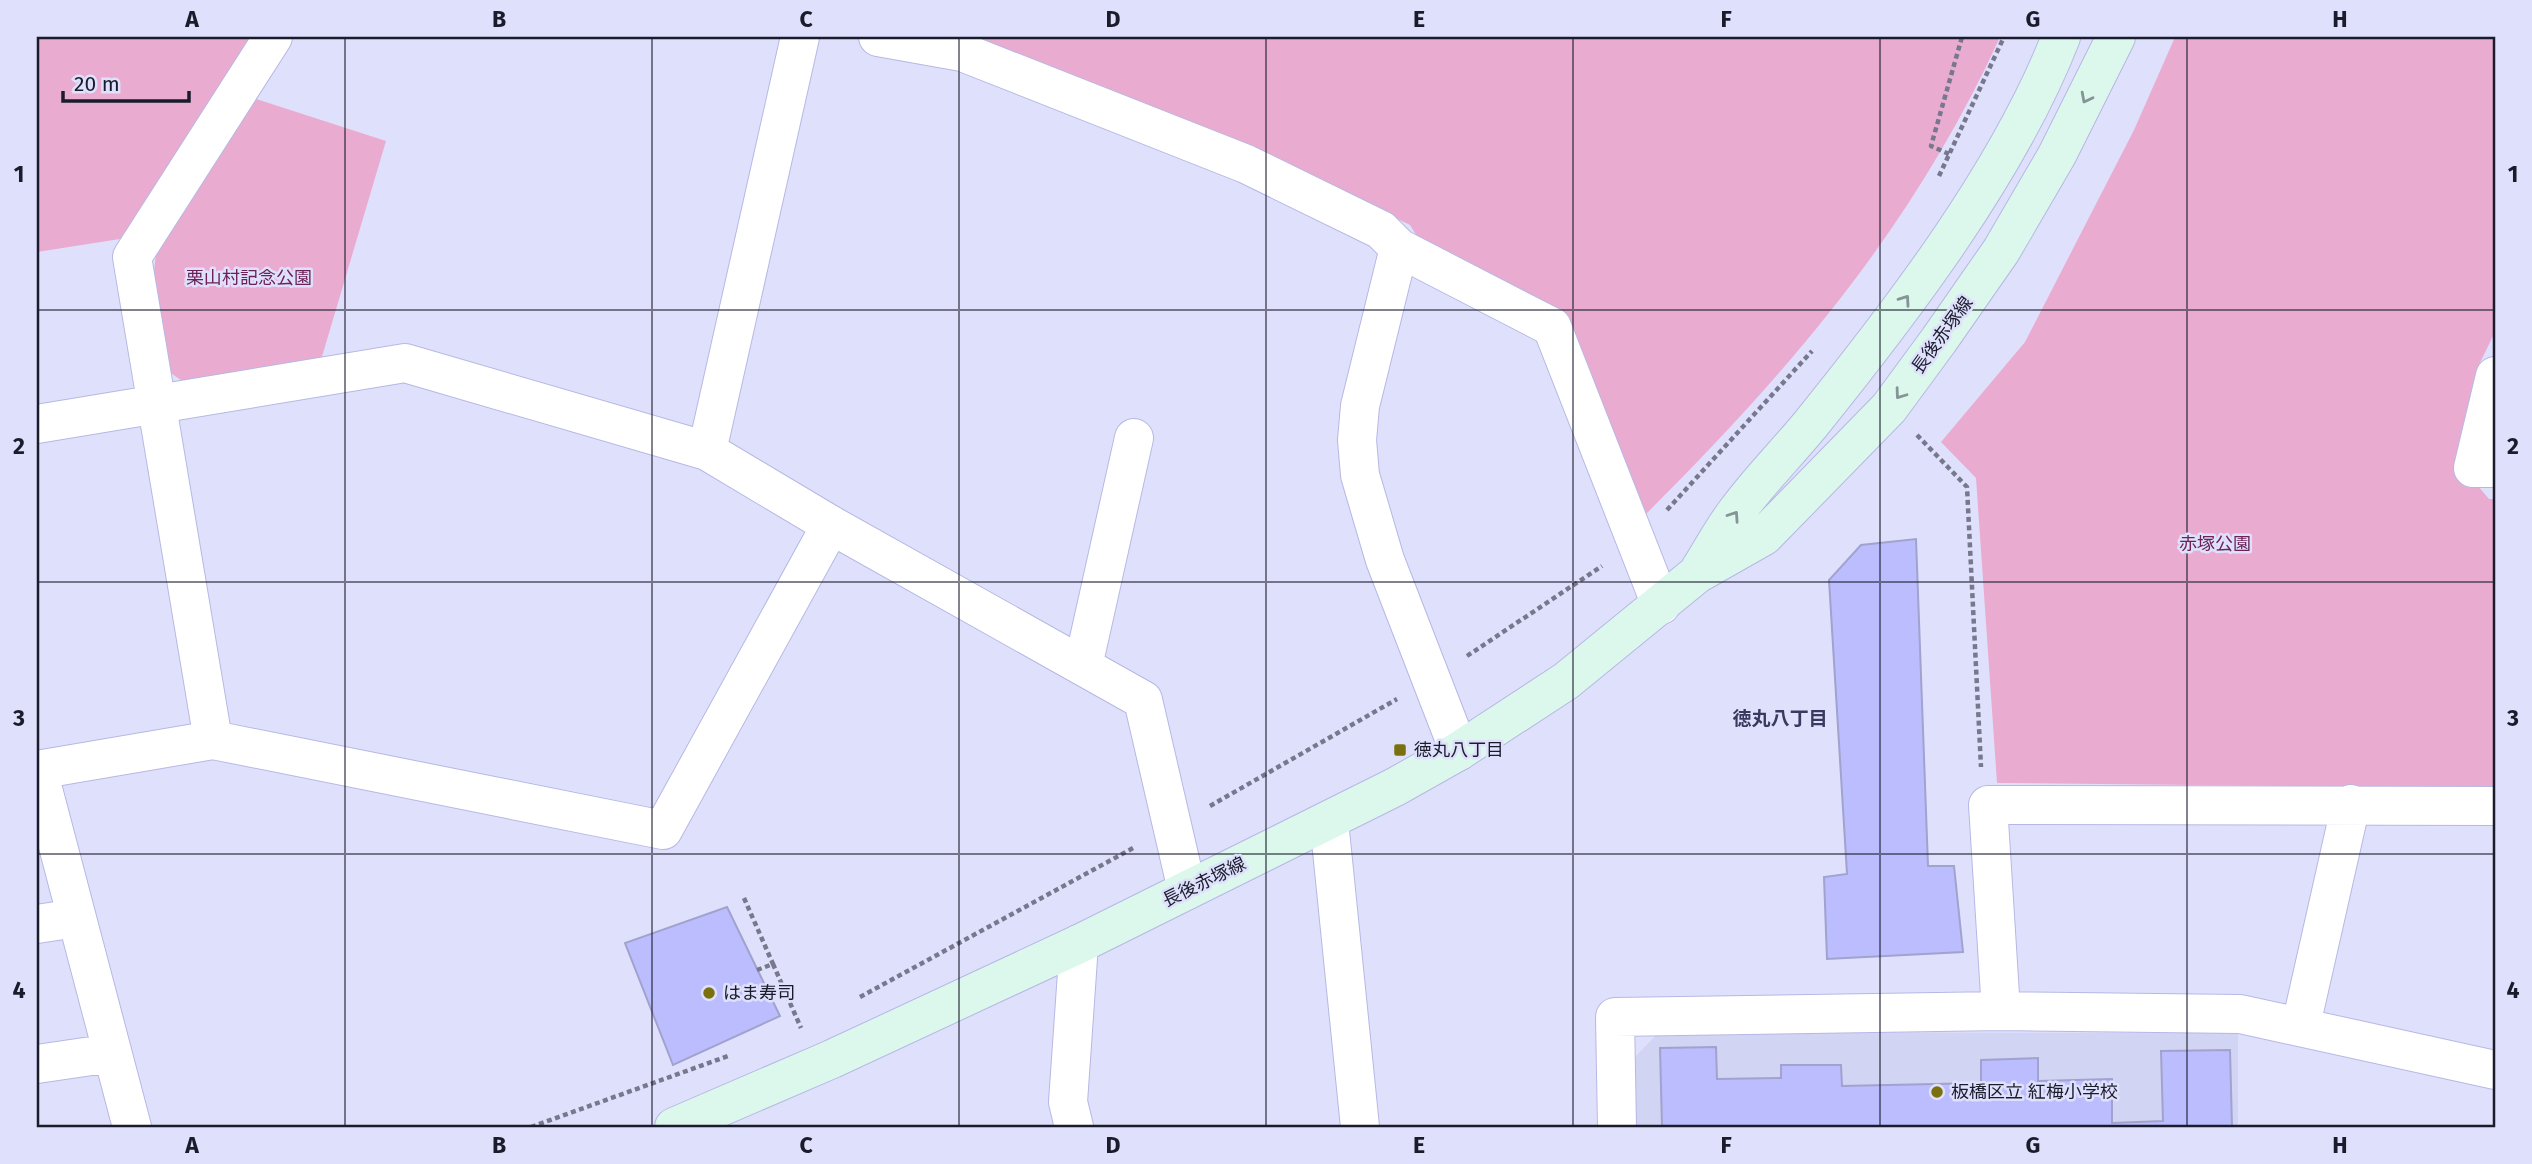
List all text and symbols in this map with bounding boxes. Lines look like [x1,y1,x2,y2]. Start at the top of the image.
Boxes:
text: A [184,5,199,33]
text: B [492,5,506,33]
text: C [799,5,813,33]
text: D [1106,5,1121,33]
text: E [1413,5,1425,33]
text: F [1720,5,1732,33]
text: G [2026,5,2040,33]
text: H [2332,5,2348,33]
scale bar [63,60,189,104]
text: 20 m [74,71,120,97]
one-way arrow [2081,91,2095,103]
text: 1 [14,160,24,188]
text: 1 [2508,160,2518,188]
park label: 栗山村記念公園 [186,267,312,289]
street label: 長後赤塚線 [1907,292,1977,378]
one-way arrow [1897,295,1909,308]
one-way arrow [1896,386,1908,399]
text: 2 [13,432,25,460]
text: 2 [2507,432,2519,460]
one-way arrow [1726,511,1739,524]
park label: 赤塚公園 [2179,533,2251,555]
text: 3 [12,704,25,732]
text: 3 [2506,704,2519,732]
district label: 徳丸八丁目 [1732,707,1828,730]
place label: 徳丸八丁目 [1414,739,1504,761]
marker: 徳丸八丁目 [1392,742,1408,758]
street label: 長後赤塚線 [1159,852,1249,912]
text: 4 [13,976,26,1004]
text: 4 [2507,976,2520,1004]
place label: はま寿司 [723,982,795,1004]
marker: はま寿司 [701,985,717,1001]
place label: 板橋区立 紅梅小学校 [1951,1081,2118,1103]
marker: 板橋区立 紅梅小学校 [1929,1084,1945,1100]
text: A [184,1131,199,1159]
text: B [492,1131,506,1159]
text: C [799,1131,813,1159]
text: D [1106,1131,1121,1159]
text: E [1413,1131,1425,1159]
text: F [1720,1131,1732,1159]
text: G [2026,1131,2040,1159]
text: H [2332,1131,2348,1159]

